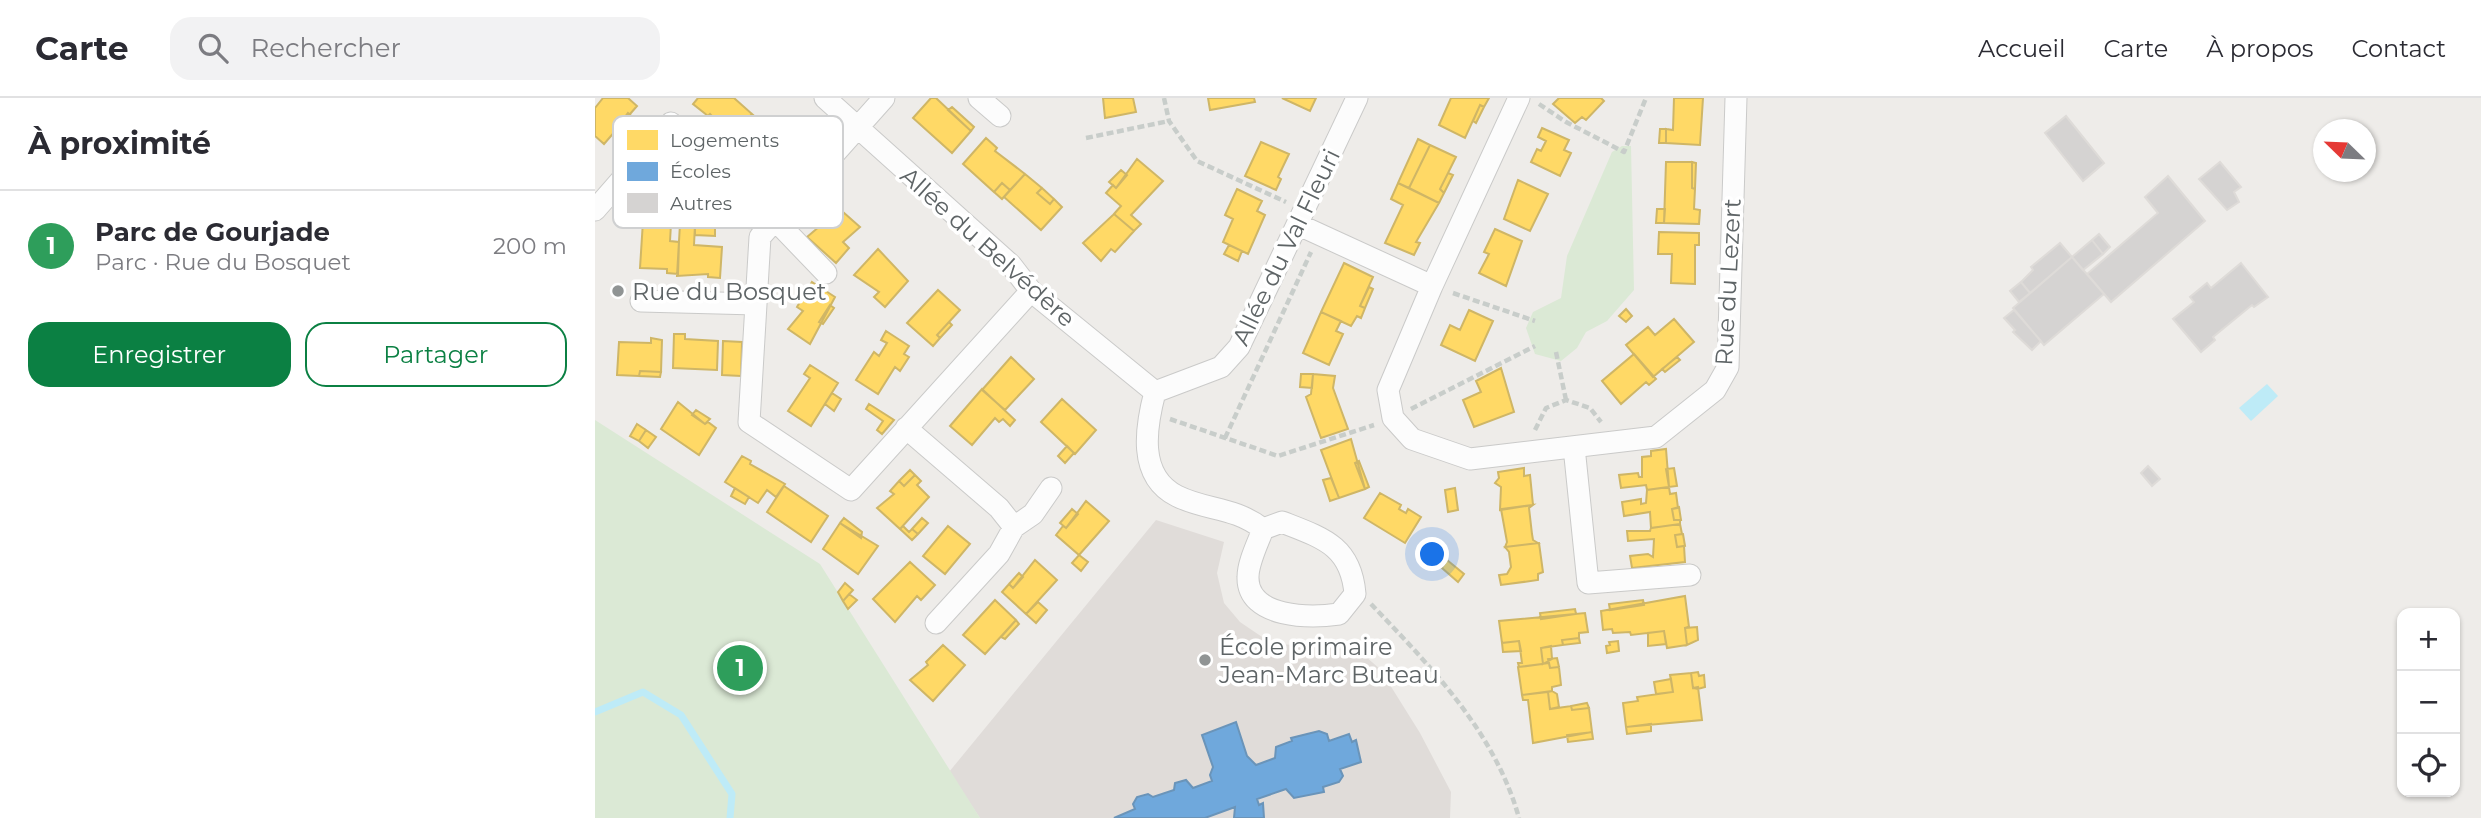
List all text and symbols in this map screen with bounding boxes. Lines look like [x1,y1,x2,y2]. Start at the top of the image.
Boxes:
search box [170,17,660,80]
text: Carte [35,28,128,68]
icon: search [194,29,232,67]
text: Rechercher [250,32,401,64]
text: Accueil [1978,34,2065,63]
text: Carte [2103,34,2168,63]
text: À propos [2206,34,2313,63]
text: Contact [2351,34,2446,63]
legend [613,116,843,228]
north arrow [2313,119,2376,182]
text: À proximité [28,125,211,162]
text: Logements [670,129,779,152]
street label: Allée du Val Fleuri [1226,144,1346,350]
text: Écoles [670,160,731,183]
street label: Allée du Belvédère [895,161,1081,333]
text: Autres [670,192,732,215]
street label: Rue du Lezert [1709,197,1747,366]
text: Parc de Gourjade [95,216,330,248]
text: 1 [46,232,56,260]
text: 200 m [493,232,567,260]
text: Parc · Rue du Bosquet [95,248,351,276]
place label: Rue du Bosquet [632,277,827,306]
marker: Rue du Bosquet [610,283,626,299]
button: Enregistrer [28,322,291,387]
button: Partager [305,322,567,387]
your location [1415,537,1449,571]
map controls [2397,608,2460,797]
button: + [2397,608,2460,671]
place label: École primaire Jean-Marc Buteau [1218,632,1439,689]
pin: 1 [717,642,763,694]
marker: École primaire Jean-Marc Buteau [1197,652,1213,668]
button: − [2397,671,2460,734]
button: locate [2397,734,2460,797]

